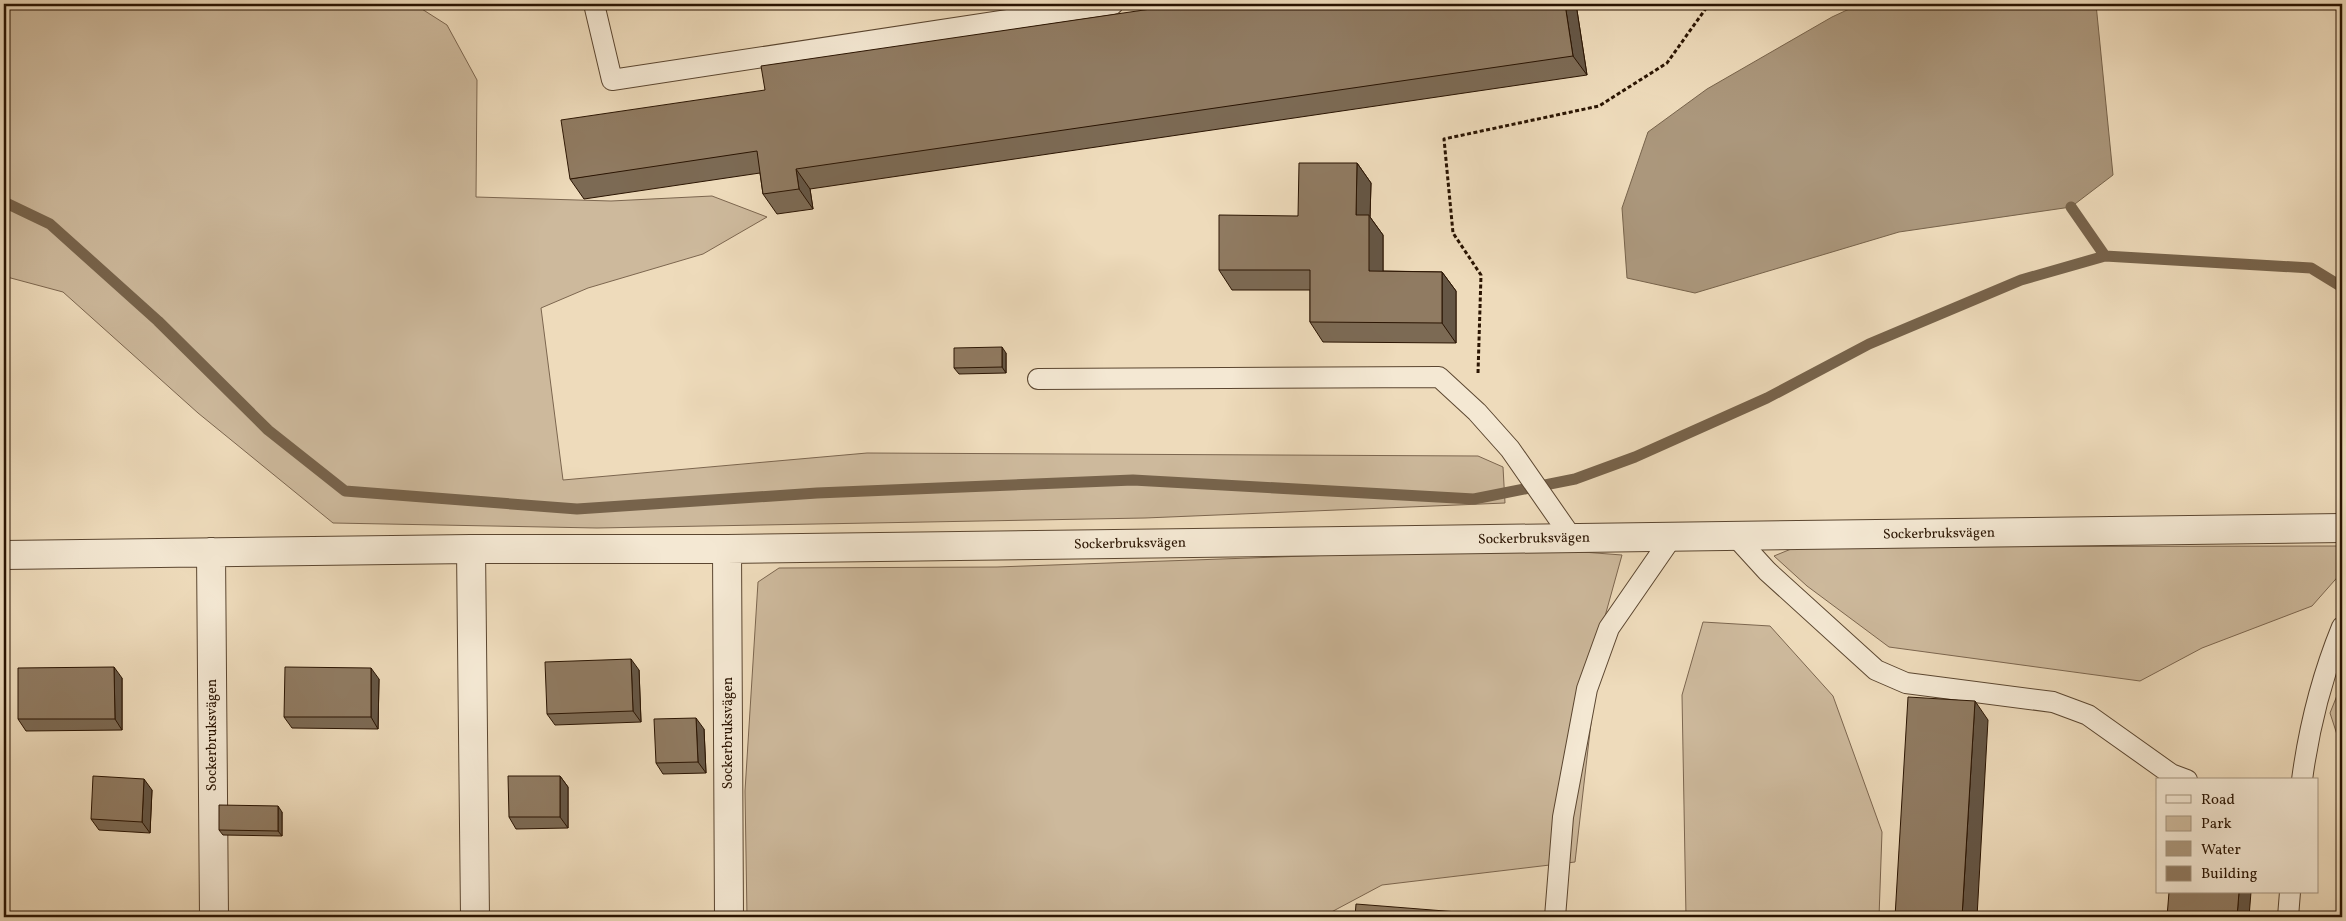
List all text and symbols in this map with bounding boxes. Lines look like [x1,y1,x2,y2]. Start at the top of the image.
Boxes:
street label: Sockerbruksvägen [1883,524,1995,544]
street label: Sockerbruksvägen [1478,529,1590,549]
street label: Sockerbruksvägen [1074,534,1186,554]
street label: Sockerbruksvägen [719,677,738,789]
street label: Sockerbruksvägen [203,679,222,791]
legend [2156,778,2318,894]
text: Road [2201,790,2235,811]
text: Park [2201,814,2232,835]
text: Water [2201,840,2241,861]
text: Building [2201,864,2258,885]

